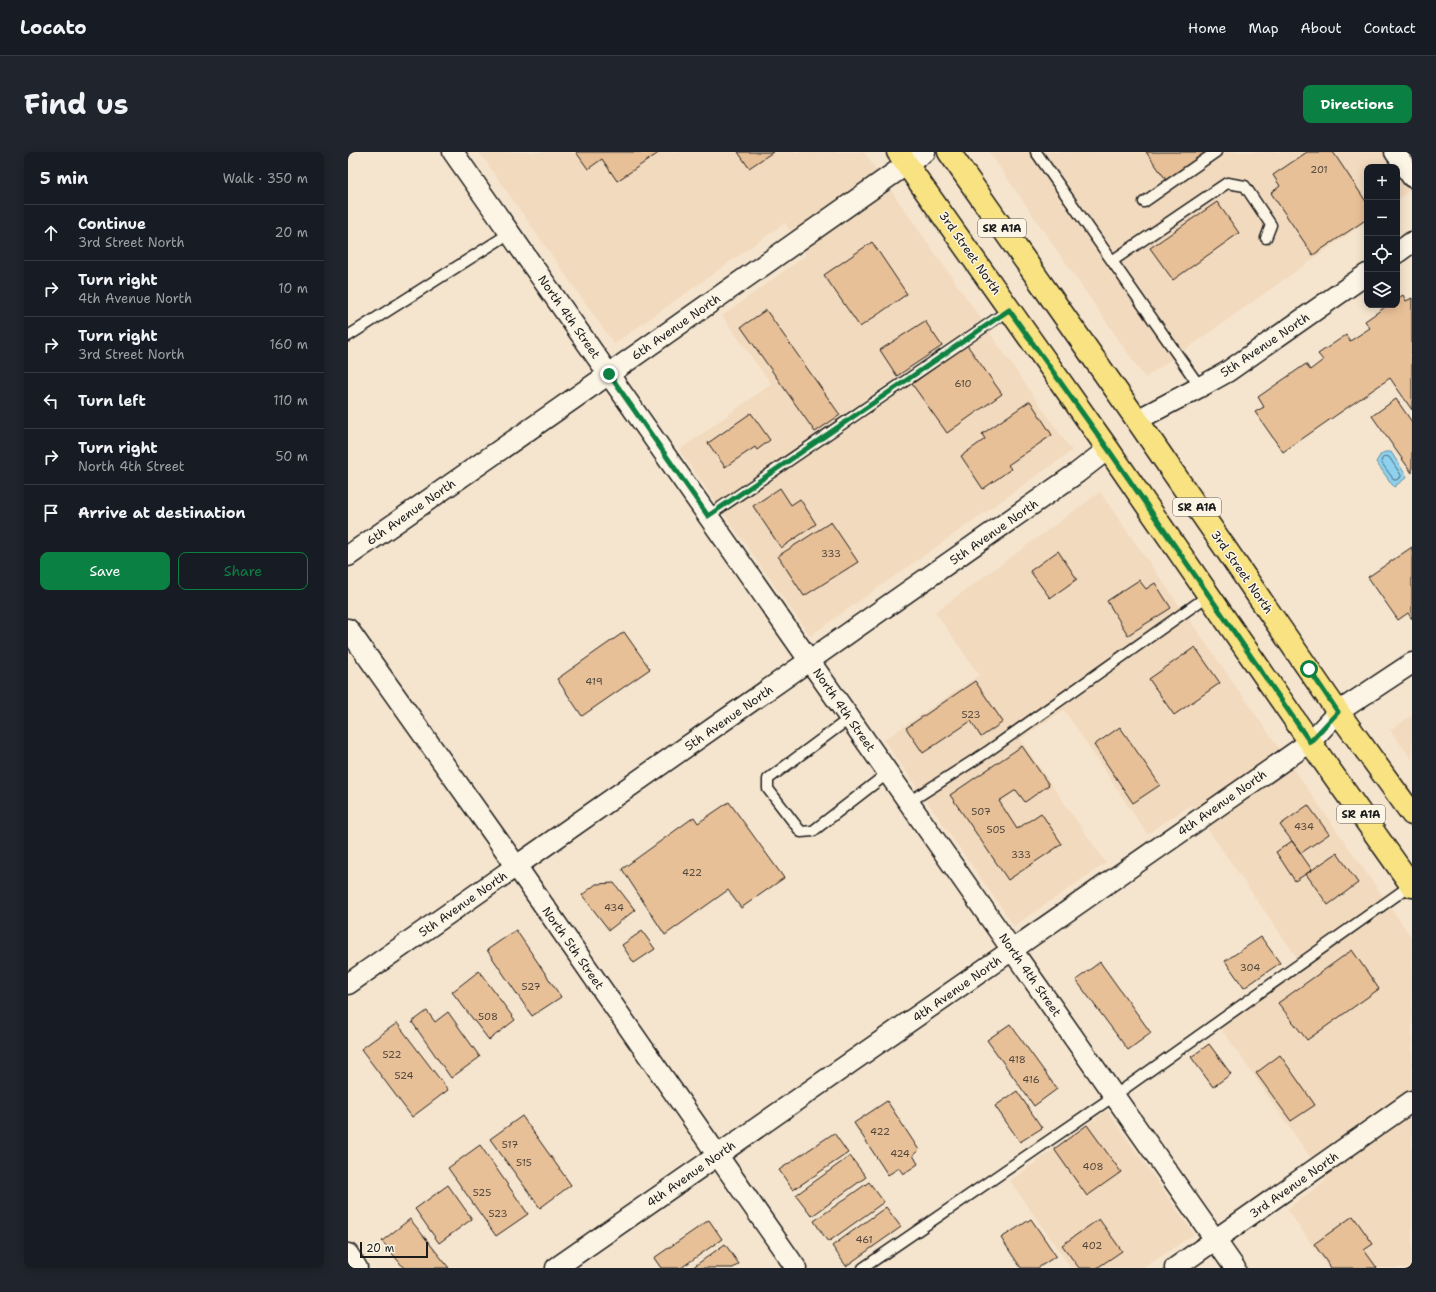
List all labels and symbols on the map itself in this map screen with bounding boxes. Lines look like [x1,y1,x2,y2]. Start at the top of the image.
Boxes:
house number: 201 [1310,163,1328,176]
street label: 3rd Street North [935,208,1005,298]
road number: SR A1A [978,219,1026,237]
street label: North 4th Street [534,272,604,362]
street label: 6th Avenue North [628,290,724,364]
street label: 5th Avenue North [1217,309,1313,381]
route end [600,365,618,383]
house number: 610 [954,377,972,390]
street label: 6th Avenue North [363,475,459,549]
street label: 5th Avenue North [947,496,1041,568]
road number: SR A1A [1173,498,1221,516]
street label: 3rd Street North [1207,527,1277,617]
house number: 333 [821,547,841,560]
route start [1300,660,1318,678]
street label: North 4th Street [809,665,879,755]
house number: 419 [585,675,603,688]
street label: 5th Avenue North [682,682,776,754]
house number: 523 [961,708,981,721]
street label: 4th Avenue North [1174,766,1270,840]
house number: 507 [971,805,991,818]
road number: SR A1A [1337,805,1385,823]
house number: 434 [1294,820,1314,833]
house number: 505 [986,823,1006,836]
house number: 333 [1011,848,1031,861]
house number: 422 [682,866,702,879]
street label: 5th Avenue North [416,868,510,940]
house number: 434 [604,901,624,914]
street label: North 5th Street [539,904,607,992]
street label: North 4th Street [995,930,1065,1020]
street label: 4th Avenue North [909,952,1005,1026]
house number: 304 [1240,961,1260,974]
house number: 527 [522,980,540,993]
house number: 508 [478,1010,498,1023]
house number: 522 [382,1048,402,1061]
house number: 418 [1008,1053,1026,1066]
house number: 524 [395,1069,413,1082]
house number: 416 [1022,1073,1040,1086]
house number: 422 [870,1125,890,1138]
street label: 4th Avenue North [643,1137,739,1211]
house number: 517 [502,1138,518,1151]
house number: 424 [890,1147,910,1160]
street label: 3rd Avenue North [1246,1148,1342,1222]
house number: 515 [516,1156,532,1169]
house number: 408 [1083,1160,1103,1173]
house number: 525 [473,1186,491,1199]
house number: 523 [488,1207,508,1220]
house number: 461 [855,1233,873,1246]
house number: 402 [1082,1239,1102,1252]
scale bar [360,1240,428,1259]

